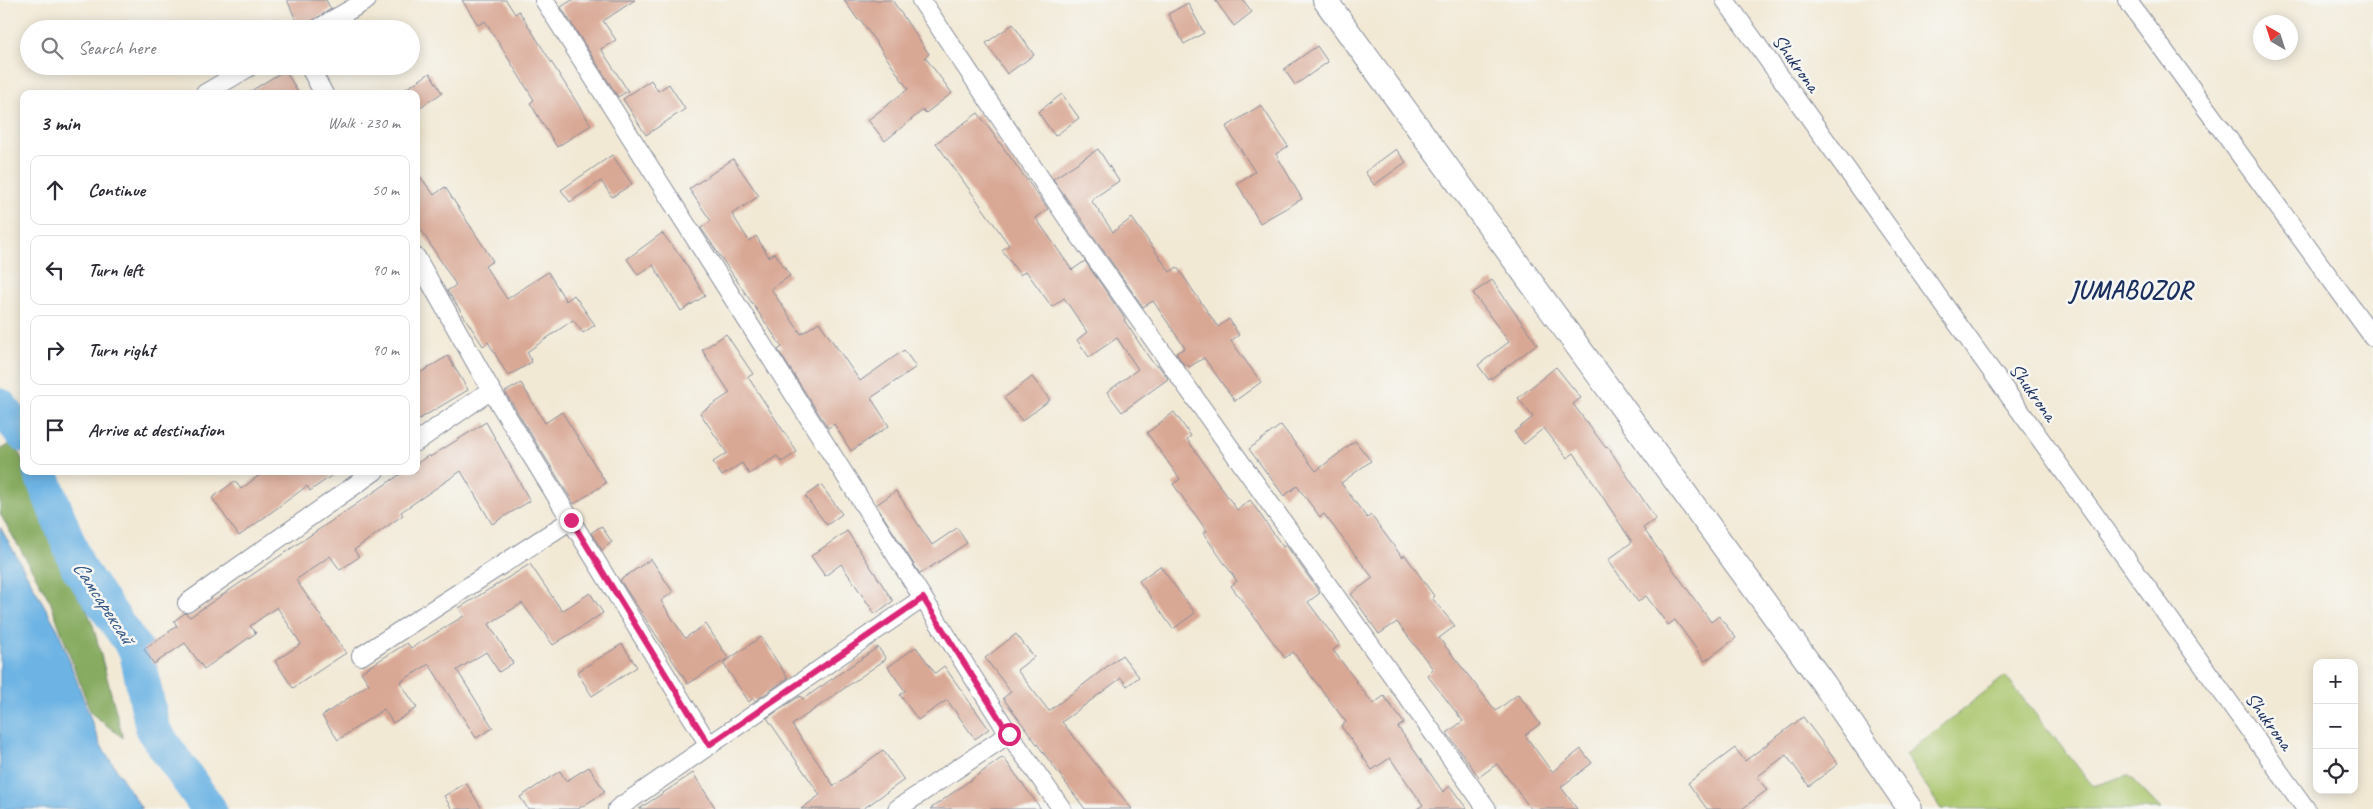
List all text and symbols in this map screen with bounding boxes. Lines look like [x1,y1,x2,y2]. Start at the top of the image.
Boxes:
north arrow [2253,15,2298,60]
search box [20,20,420,75]
street label: Shukrona [1767,29,1826,98]
icon: search [38,34,66,62]
text: Search here [78,36,155,60]
text: 3 min [40,110,80,136]
text: Walk · 230 m [328,113,400,133]
icon: ahead [41,176,69,204]
text: Continue [88,178,145,202]
text: 50 m [372,180,399,200]
icon: left [41,256,69,284]
text: Turn left [88,258,143,282]
text: 90 m [372,260,399,280]
district label: JUMABOZOR [2067,274,2195,306]
icon: right [41,336,69,364]
text: Turn right [88,338,155,362]
text: 90 m [372,340,399,360]
street label: Shukrona [2004,358,2063,427]
icon: arrive [41,416,69,444]
text: Arrive at destination [88,418,224,442]
route end [560,509,583,532]
water label: Самсарексай [68,556,143,652]
map controls [2313,659,2358,794]
button: + [2313,659,2358,704]
street label: Shukrona [2240,687,2299,756]
button: − [2313,704,2358,749]
route start [998,723,1021,746]
button: locate [2313,749,2358,794]

